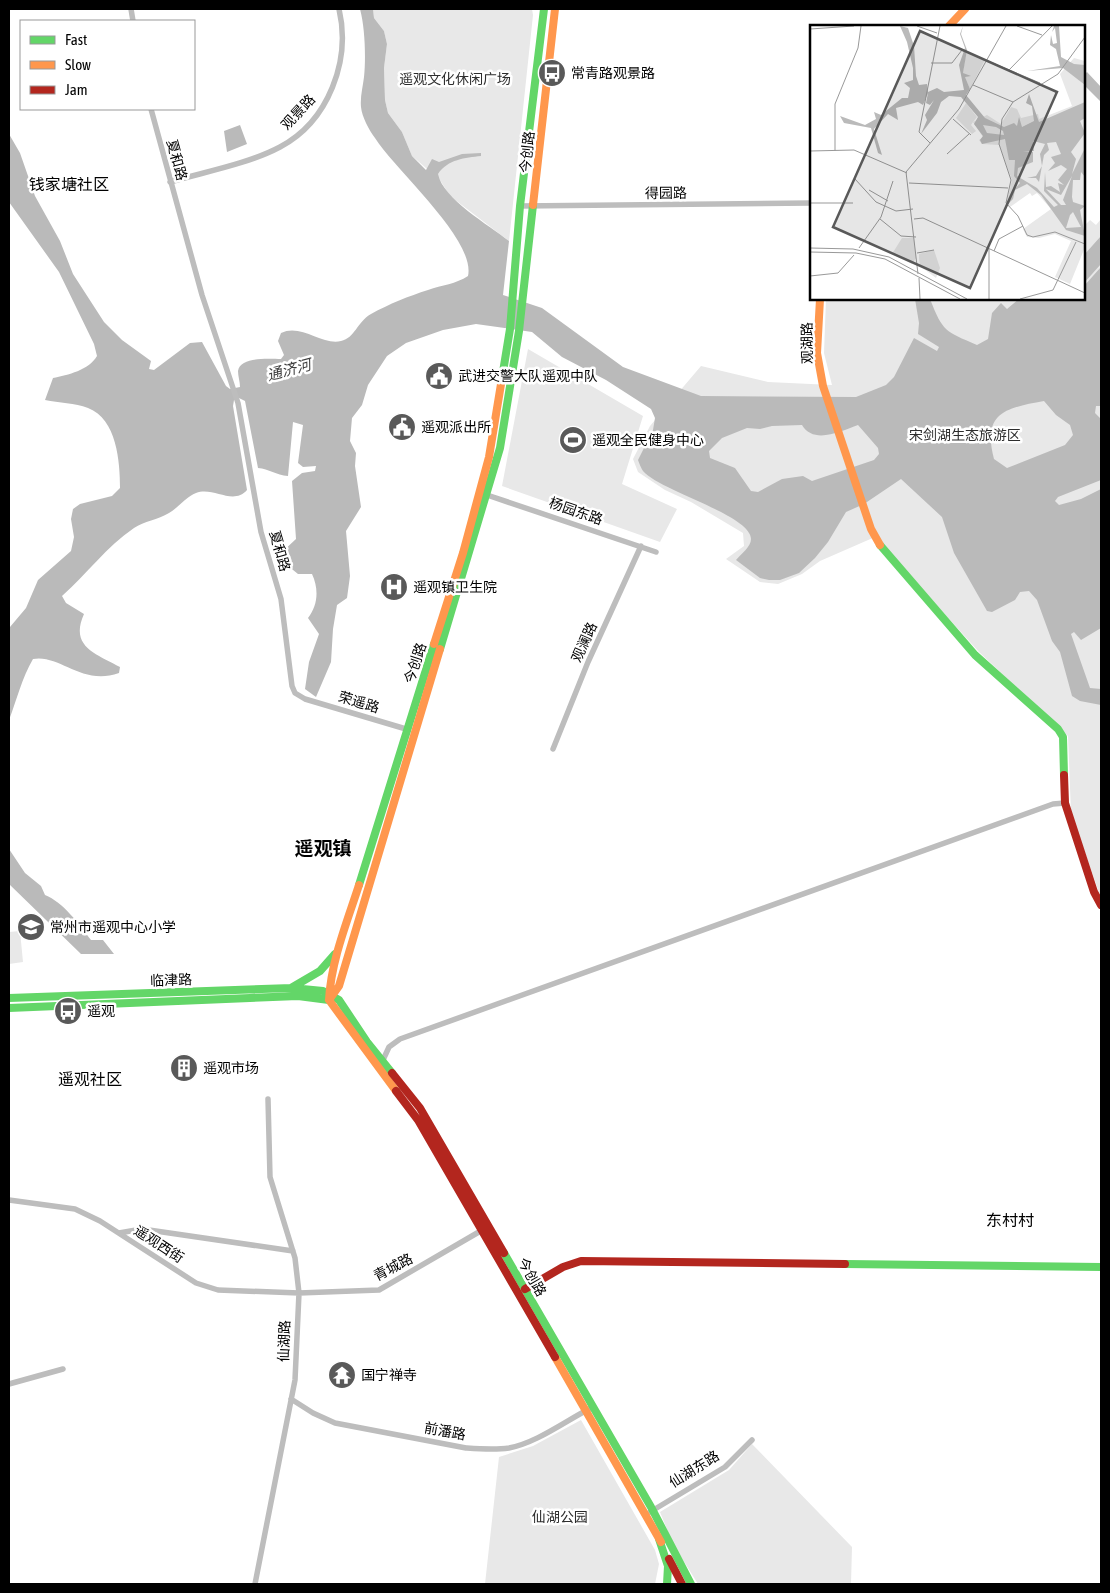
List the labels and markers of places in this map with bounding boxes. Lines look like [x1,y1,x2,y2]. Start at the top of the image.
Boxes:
bus stop icon: 常青路观景路 [537,58,567,88]
place label: 常青路观景路 [571,65,655,81]
public building icon: 武进交警大队遥观中队 [424,361,454,391]
place label: 武进交警大队遥观中队 [458,368,598,384]
public building icon: 遥观派出所 [387,412,417,442]
place label: 遥观派出所 [421,419,491,435]
sports icon: 遥观全民健身中心 [558,425,588,455]
place label: 遥观全民健身中心 [592,432,704,448]
hospital icon: 遥观镇卫生院 [379,572,409,602]
place label: 遥观镇卫生院 [413,579,497,595]
school or university icon: 常州市遥观中心小学 [16,912,46,942]
place label: 常州市遥观中心小学 [50,919,176,935]
bus stop icon: 遥观 [53,996,83,1026]
place label: 遥观 [87,1003,115,1019]
building icon: 遥观市场 [169,1053,199,1083]
place label: 遥观市场 [203,1060,259,1076]
temple icon: 国宁禅寺 [327,1360,357,1390]
place label: 国宁禅寺 [361,1367,417,1383]

